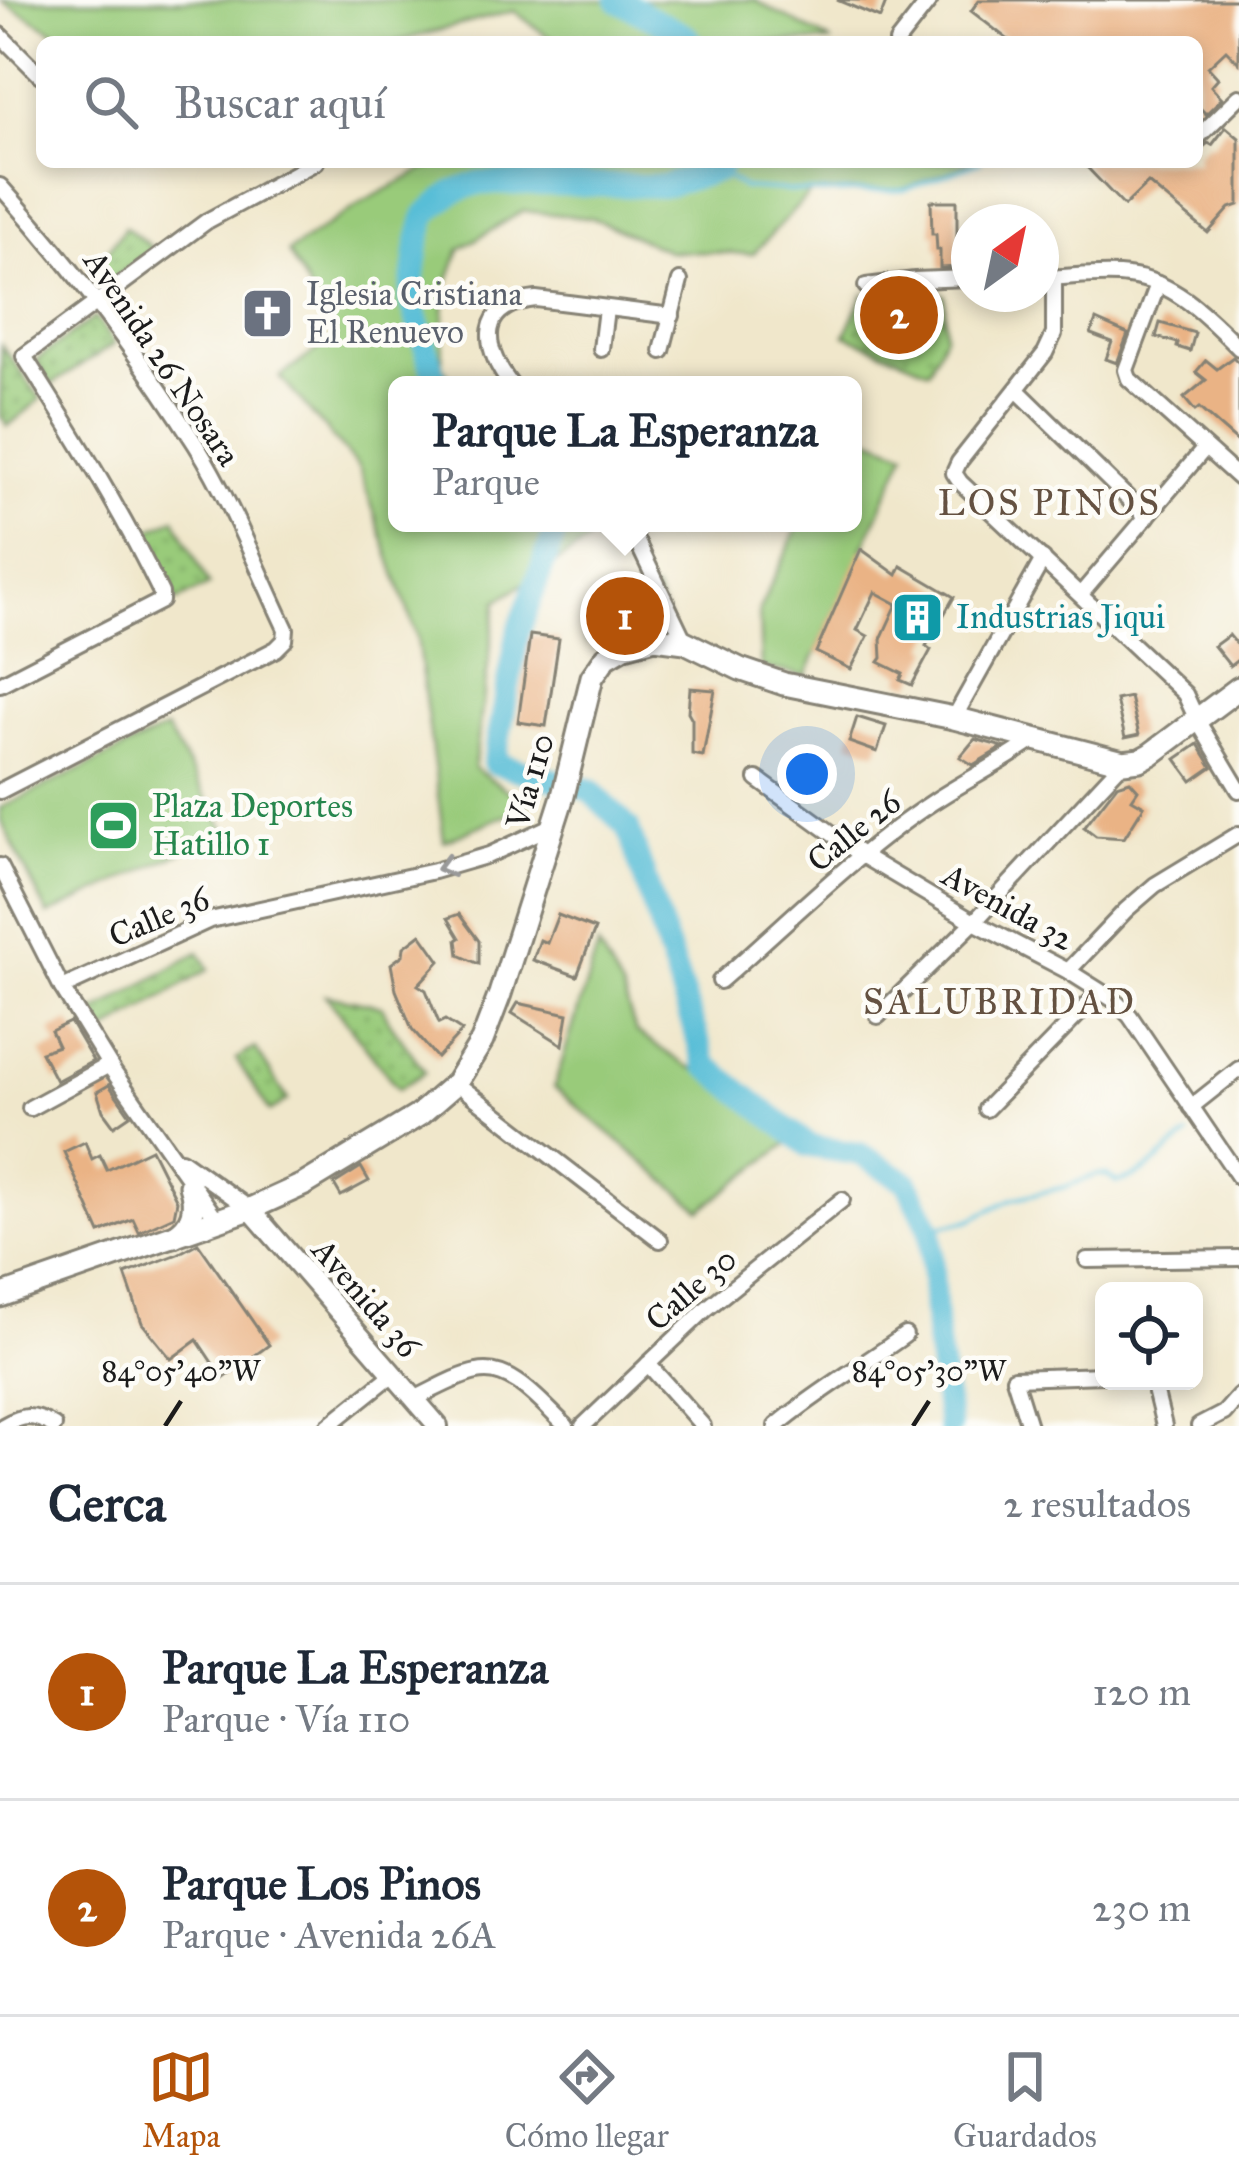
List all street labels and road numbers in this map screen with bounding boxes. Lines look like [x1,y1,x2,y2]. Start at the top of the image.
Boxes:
street label: Avenida 26 Nosara [74,241,249,473]
street label: Vía 110 [497,729,563,834]
street label: Calle 26 [799,781,909,881]
street label: Avenida 32 [934,854,1081,960]
street label: Calle 36 [103,878,216,956]
street label: Avenida 36 [302,1229,429,1366]
street label: Calle 30 [637,1239,745,1339]

